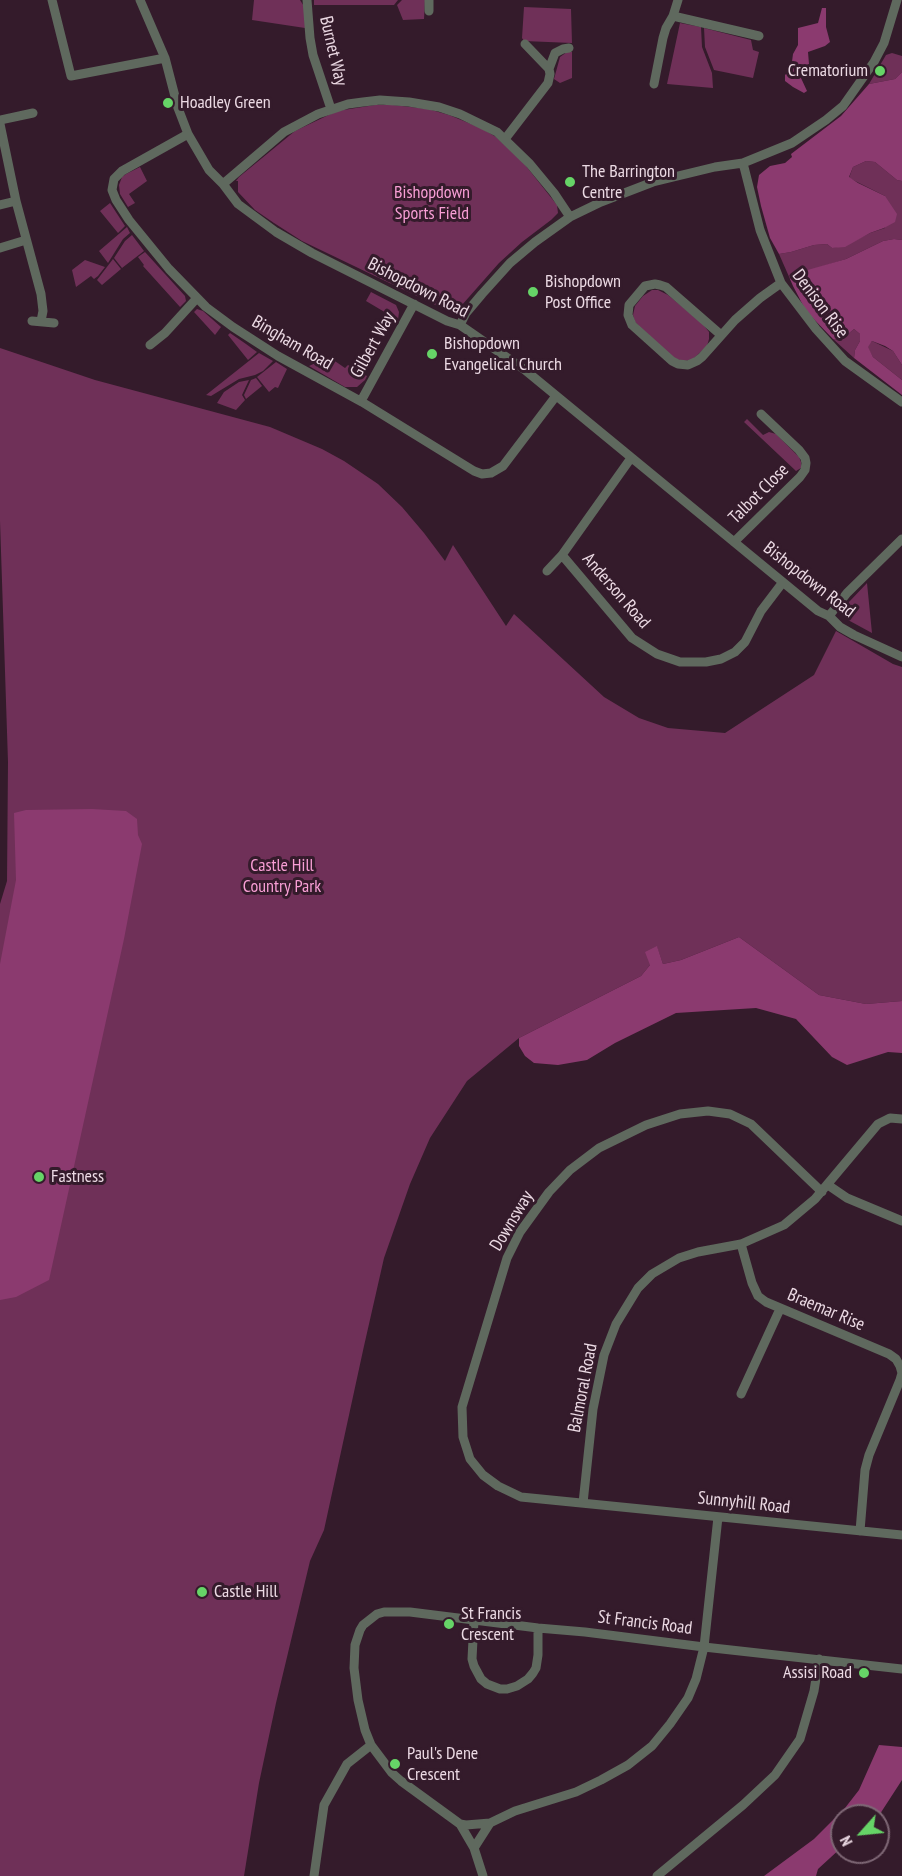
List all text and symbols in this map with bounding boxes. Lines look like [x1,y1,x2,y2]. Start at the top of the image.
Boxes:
street label: Burnet Way [315,14,351,88]
place label: Crematorium [788,60,868,82]
marker: Crematorium [873,64,887,78]
place label: Hoadley Green [180,92,271,114]
marker: Hoadley Green [161,96,175,110]
place label: The Barrington Centre [582,161,675,204]
marker: The Barrington Centre [563,175,577,189]
park label: Bishopdown Sports Field [394,182,470,224]
street label: Bishopdown Road [364,253,472,323]
street label: Denison Rise [787,265,853,343]
place label: Bishopdown Post Office [545,271,621,314]
marker: Bishopdown Post Office [526,285,540,299]
street label: Gilbert Way [346,308,400,382]
street label: Bingham Road [248,311,336,375]
place label: Bishopdown Evangelical Church [444,333,562,376]
marker: Bishopdown Evangelical Church [425,347,439,361]
street label: Talbot Close [724,459,794,529]
street label: Bishopdown Road [759,537,859,623]
street label: Anderson Road [577,549,655,633]
park label: Castle Hill Country Park [243,855,321,898]
place label: Fastness [51,1166,104,1188]
marker: Fastness [32,1170,46,1184]
street label: Downsway [486,1187,538,1255]
street label: Braemar Rise [784,1284,868,1336]
street label: Balmoral Road [564,1342,602,1434]
street label: Sunnyhill Road [697,1487,791,1519]
place label: Castle Hill [214,1581,278,1603]
marker: Castle Hill [195,1585,209,1599]
place label: St Francis Crescent [461,1603,521,1646]
street label: St Francis Road [597,1607,693,1639]
marker: St Francis Crescent [442,1617,456,1631]
place label: Assisi Road [783,1662,852,1684]
marker: Assisi Road [857,1666,871,1680]
place label: Paul's Dene Crescent [407,1743,478,1786]
marker: Paul's Dene Crescent [388,1757,402,1771]
north arrow [830,1804,890,1864]
text: N [835,1833,857,1850]

